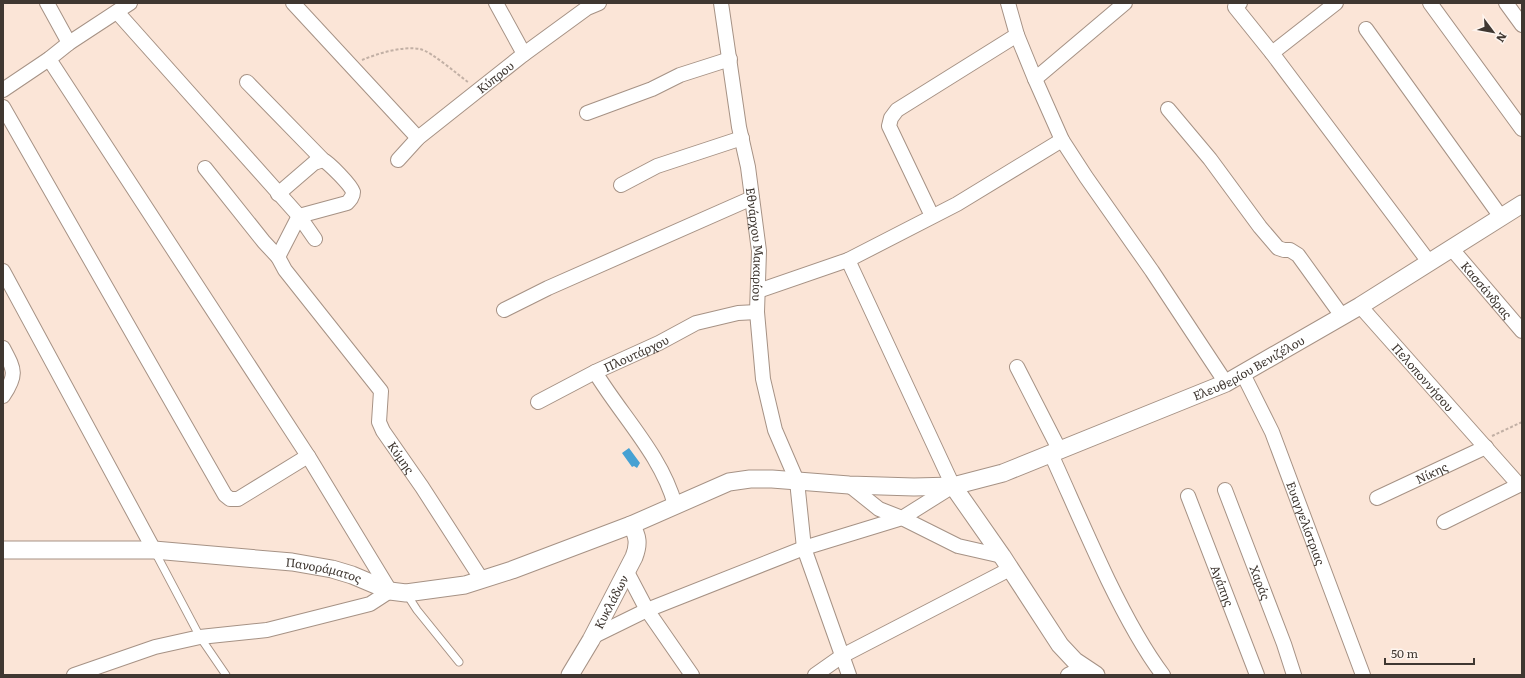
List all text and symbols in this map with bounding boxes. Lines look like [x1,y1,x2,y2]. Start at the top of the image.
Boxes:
north arrow [1473,12,1513,52]
text: N [1493,30,1512,46]
street label: Κύπρου [472,56,518,97]
street label: Εθνάρχου Μακαρίου [742,186,769,302]
street label: Κασσάνδρας [1457,257,1517,323]
street label: Πλουτάρχου [600,330,672,376]
street label: Ελευθερίου Βενιζέλου [1190,331,1308,405]
street label: Πελοποννήσου [1388,339,1458,415]
street label: Κύμης [384,438,419,477]
street label: Νίκης [1412,457,1450,488]
street label: Ευαγγελίστριας [1282,479,1330,567]
street label: Πανοράματος [285,552,365,587]
street label: Αγάπης [1206,562,1239,609]
street label: Χαράς [1246,563,1275,602]
street label: Κυκλάδων [589,571,632,632]
scale bar [1385,640,1474,666]
text: 50 m [1391,644,1418,662]

